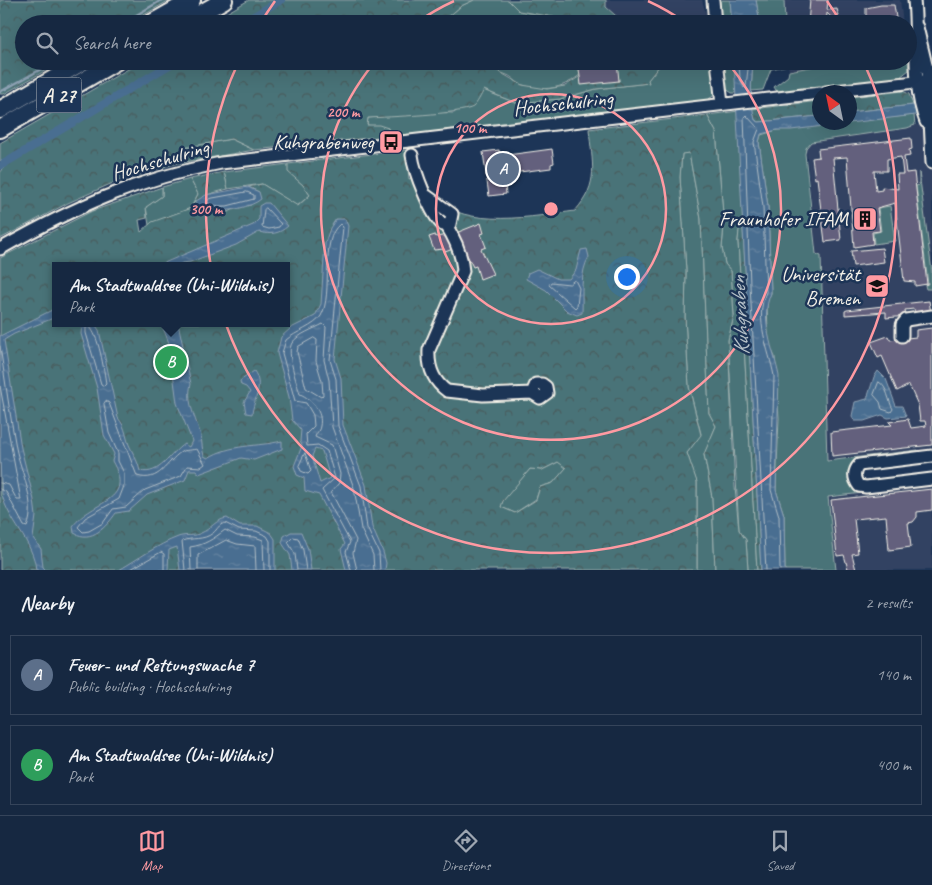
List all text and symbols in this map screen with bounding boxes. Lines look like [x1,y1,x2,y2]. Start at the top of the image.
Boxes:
search box [15,15,917,70]
icon: search [33,29,61,57]
text: Search here [73,31,150,55]
road number: A 27 [36,78,82,112]
street label: Hochschulring [512,85,616,121]
north arrow [812,85,857,130]
text: 200 m [327,103,361,122]
text: 100 m [454,119,488,138]
place label: Kuhgrabenweg [273,129,376,155]
bus stop icon: Kuhgrabenweg [378,129,404,155]
street label: Hochschulring [108,133,213,186]
pin: A [487,150,519,188]
text: 300 m [190,200,224,219]
centre of rings [542,200,560,218]
place label: Fraunhofer IFAM [719,206,850,232]
building icon: Fraunhofer IFAM [852,206,878,232]
place label: Universität Bremen [781,261,862,311]
popup [52,262,290,327]
your location [614,264,640,290]
text: Am Stadtwaldsee (Uni-Wildnis) [69,273,273,297]
school or university icon: Universität Bremen [864,273,890,299]
water label: Kuhgraben [724,274,756,356]
text: Park [69,297,94,317]
pin: B [155,343,187,381]
text: Nearby [20,590,73,616]
text: 2 results [865,593,912,613]
text: Feuer- und Rettungswache 7 [68,653,254,677]
text: A [33,665,41,685]
text: 140 m [877,665,911,685]
text: Public building · Hochschulring [68,677,231,697]
text: Am Stadtwaldsee (Uni-Wildnis) [68,743,272,767]
text: B [33,755,41,775]
text: 400 m [877,755,911,775]
text: Park [68,767,93,787]
tab: Map [138,827,166,874]
tab: Directions [442,827,490,874]
tab: Saved [766,827,794,874]

